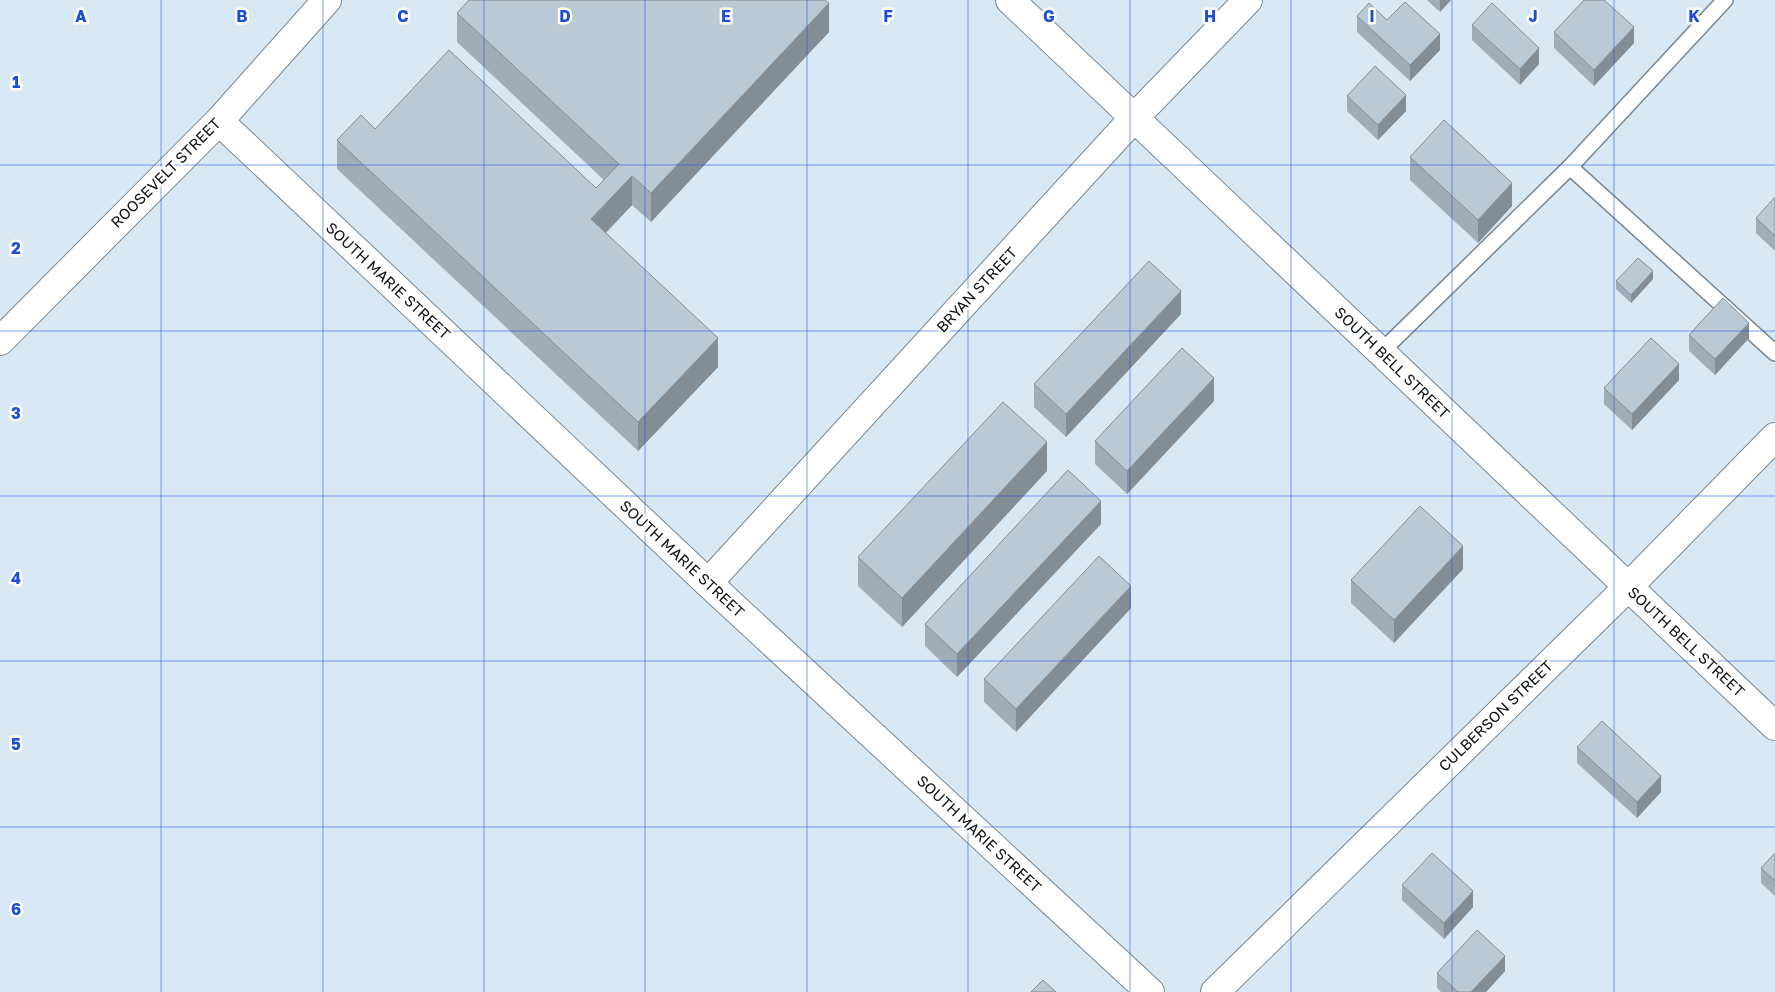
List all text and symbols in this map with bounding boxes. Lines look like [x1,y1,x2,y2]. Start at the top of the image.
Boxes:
text: A [75,6,87,26]
text: B [236,6,248,26]
text: C [397,6,409,26]
text: D [559,6,571,26]
text: E [721,6,731,26]
text: F [883,6,893,26]
text: G [1043,6,1055,26]
text: H [1204,6,1216,26]
text: I [1369,6,1375,26]
text: J [1528,6,1538,26]
text: K [1688,6,1700,26]
text: 1 [12,72,20,92]
street label: ROOSEVELT STREET [107,114,224,231]
street label: SOUTH MARIE STREET [323,218,455,343]
text: 2 [11,238,21,258]
street label: BRYAN STREET [932,243,1020,336]
street label: SOUTH BELL STREET [1331,303,1454,422]
text: 3 [11,403,21,423]
street label: SOUTH MARIE STREET [617,496,749,621]
text: 4 [11,568,21,588]
street label: SOUTH BELL STREET [1625,583,1749,700]
street label: CULBERSON STREET [1435,656,1556,774]
text: 5 [11,734,21,754]
street label: SOUTH MARIE STREET [914,771,1046,896]
text: 6 [11,899,21,919]

